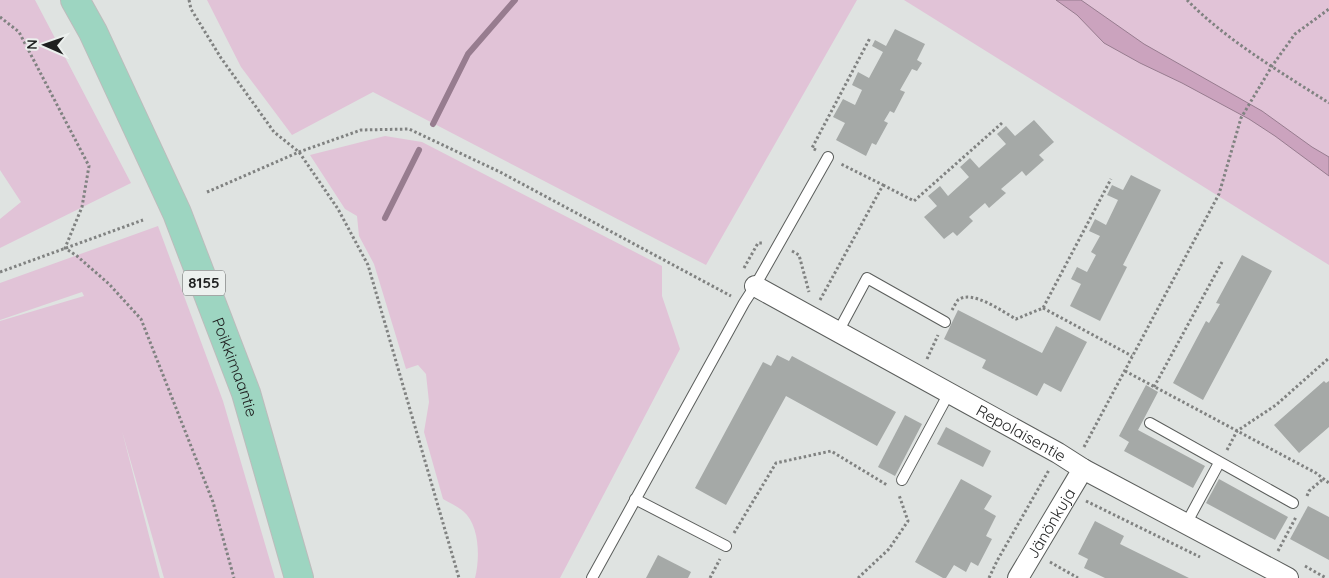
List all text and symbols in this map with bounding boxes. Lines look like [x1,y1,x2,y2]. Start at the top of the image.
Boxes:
north arrow [20,20,70,70]
text: N [23,39,41,50]
road number: 8155 [183,270,225,296]
street label: Poikkimaantie [208,315,262,419]
street label: Repolaisentie [973,400,1070,466]
street label: Jänönkuja [1022,484,1080,562]

